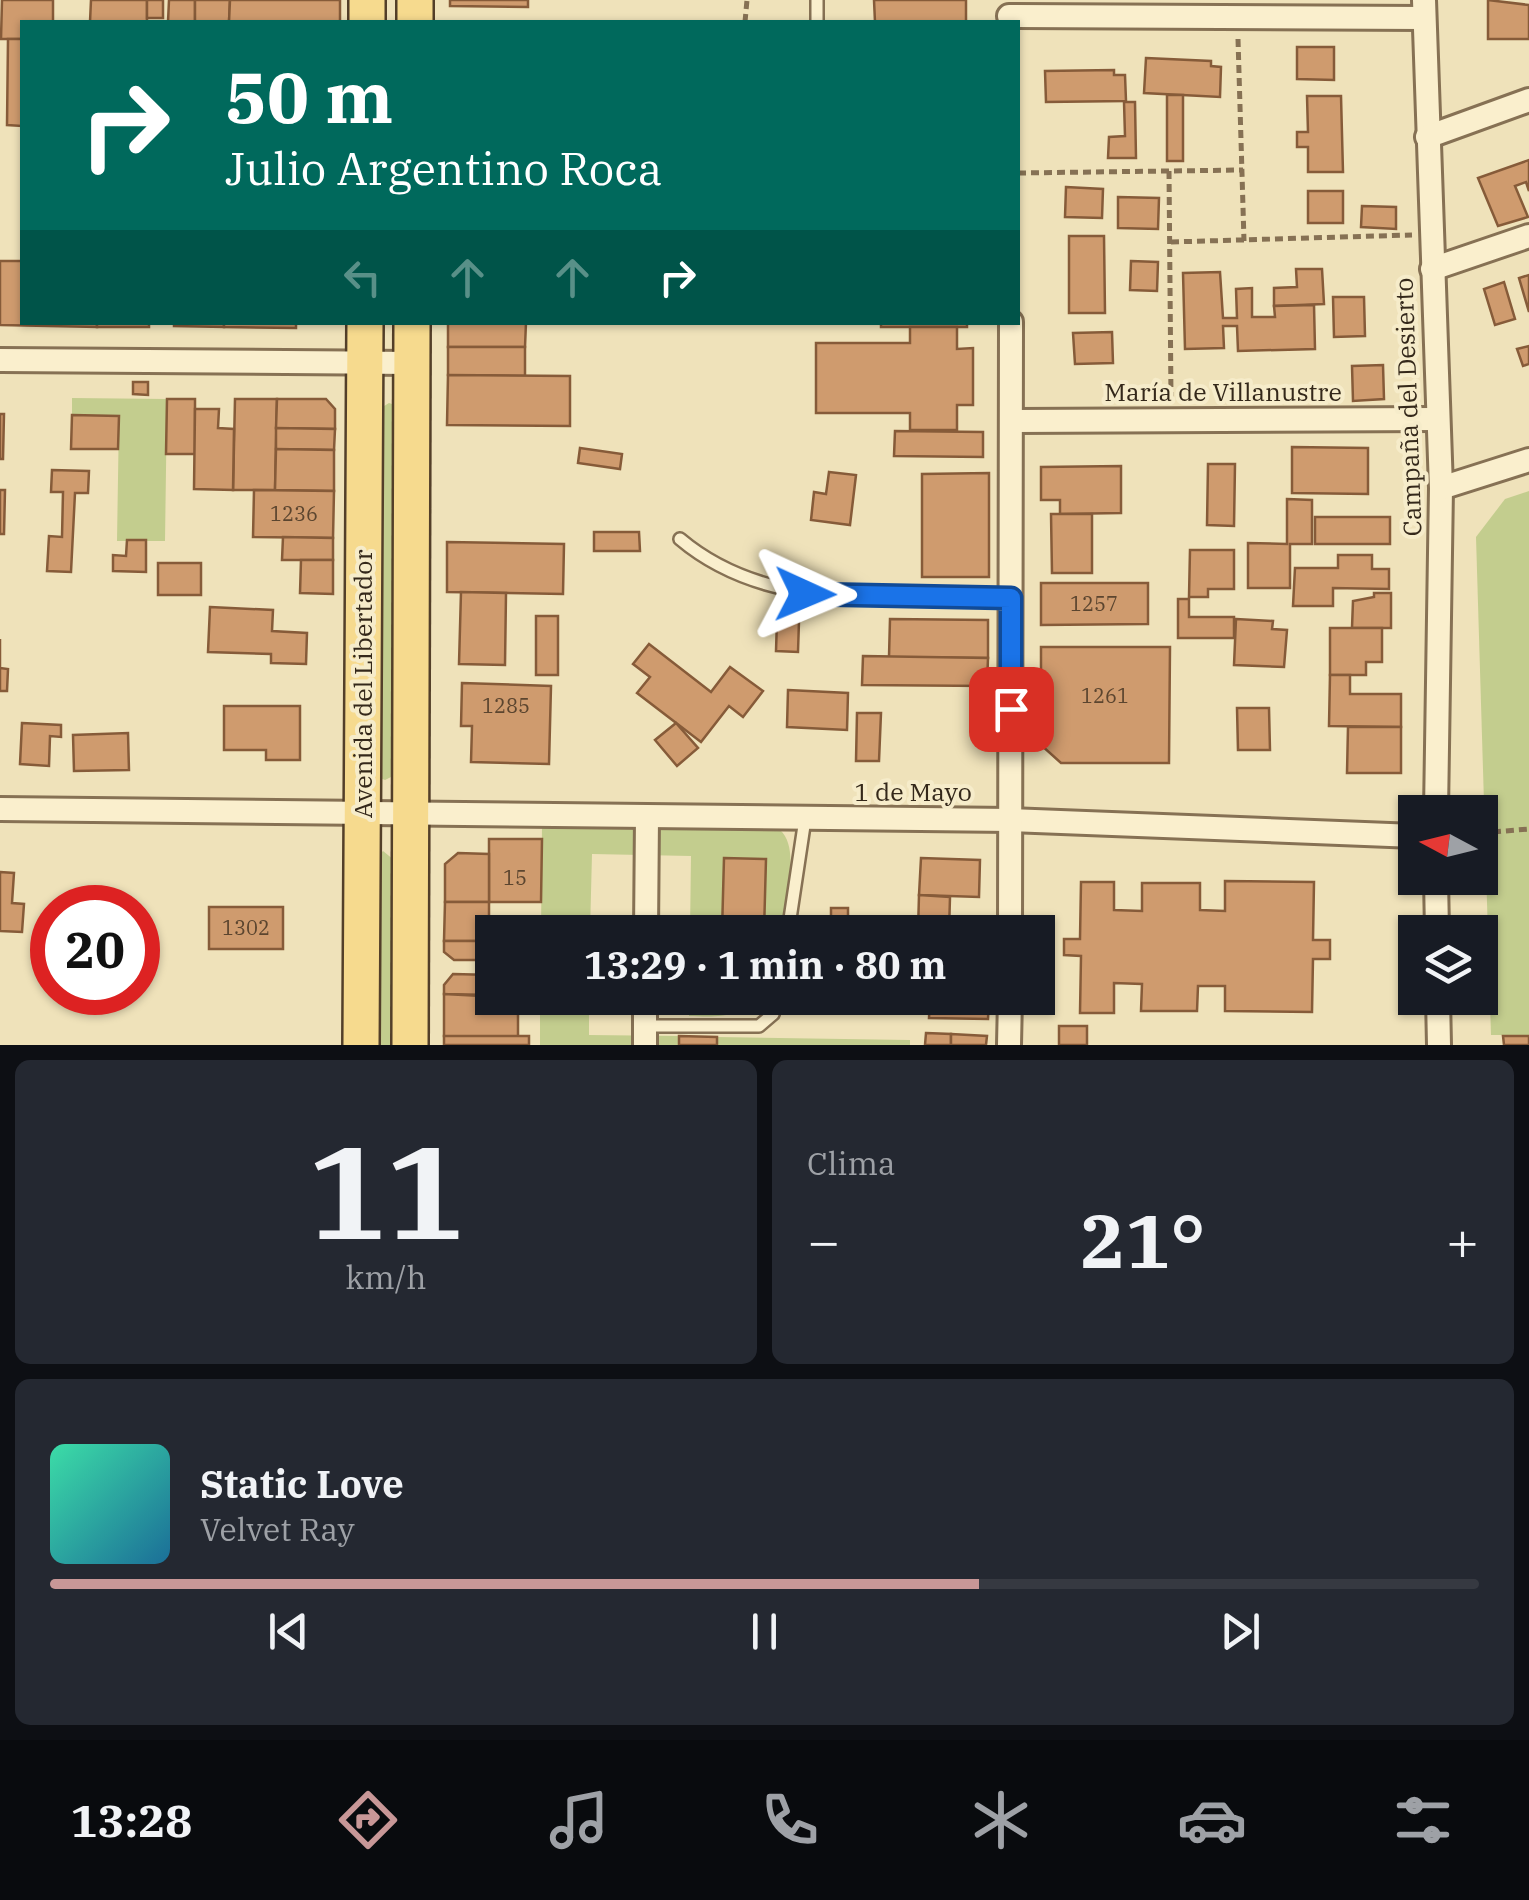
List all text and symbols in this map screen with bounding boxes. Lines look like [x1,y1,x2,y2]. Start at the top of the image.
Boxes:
text: 50 m [225,51,393,142]
icon: right [60,60,190,190]
text: Julio Argentino Roca [225,139,662,197]
icon: left [335,250,390,305]
icon: ahead [440,250,495,305]
icon: ahead [545,250,600,305]
icon: right [650,250,705,305]
street label: Campaña del Desierto [1386,277,1429,537]
street label: María de Villanustre [1104,375,1342,408]
house number: 1236 [270,500,318,527]
position arrow [753,542,857,646]
street label: Avenida del Libertador [346,550,379,818]
house number: 1257 [1070,590,1118,617]
pin [969,667,1054,752]
icon: arrive [984,682,1039,737]
house number: 1261 [1081,682,1129,709]
house number: 1285 [482,692,530,719]
street label: 1 de Mayo [854,775,972,808]
north arrow [1398,795,1498,895]
map controls [1398,795,1498,1015]
house number: 15 [503,864,527,891]
speed limit sign: 20 [30,885,160,1015]
house number: 1302 [222,914,270,941]
button: layers [1398,915,1498,1015]
text: 13:29 · 1 min · 80 m [584,940,946,989]
text: 11 [308,1106,464,1275]
text: Clima [807,1142,895,1184]
text: 21° [1080,1191,1206,1289]
text: − [807,1205,840,1276]
text: + [1446,1205,1479,1276]
text: km/h [346,1256,426,1298]
text: Static Love [200,1459,404,1508]
text: Velvet Ray [200,1508,355,1550]
icon: previous [261,1604,316,1659]
icon: pause [737,1604,792,1659]
icon: next [1213,1604,1268,1659]
icon: directions [333,1785,403,1855]
icon: music [544,1785,614,1855]
icon: phone [755,1785,825,1855]
icon: climate [966,1785,1036,1855]
icon: car [1177,1785,1247,1855]
icon: filters [1388,1785,1458,1855]
text: 13:28 [71,1791,192,1849]

